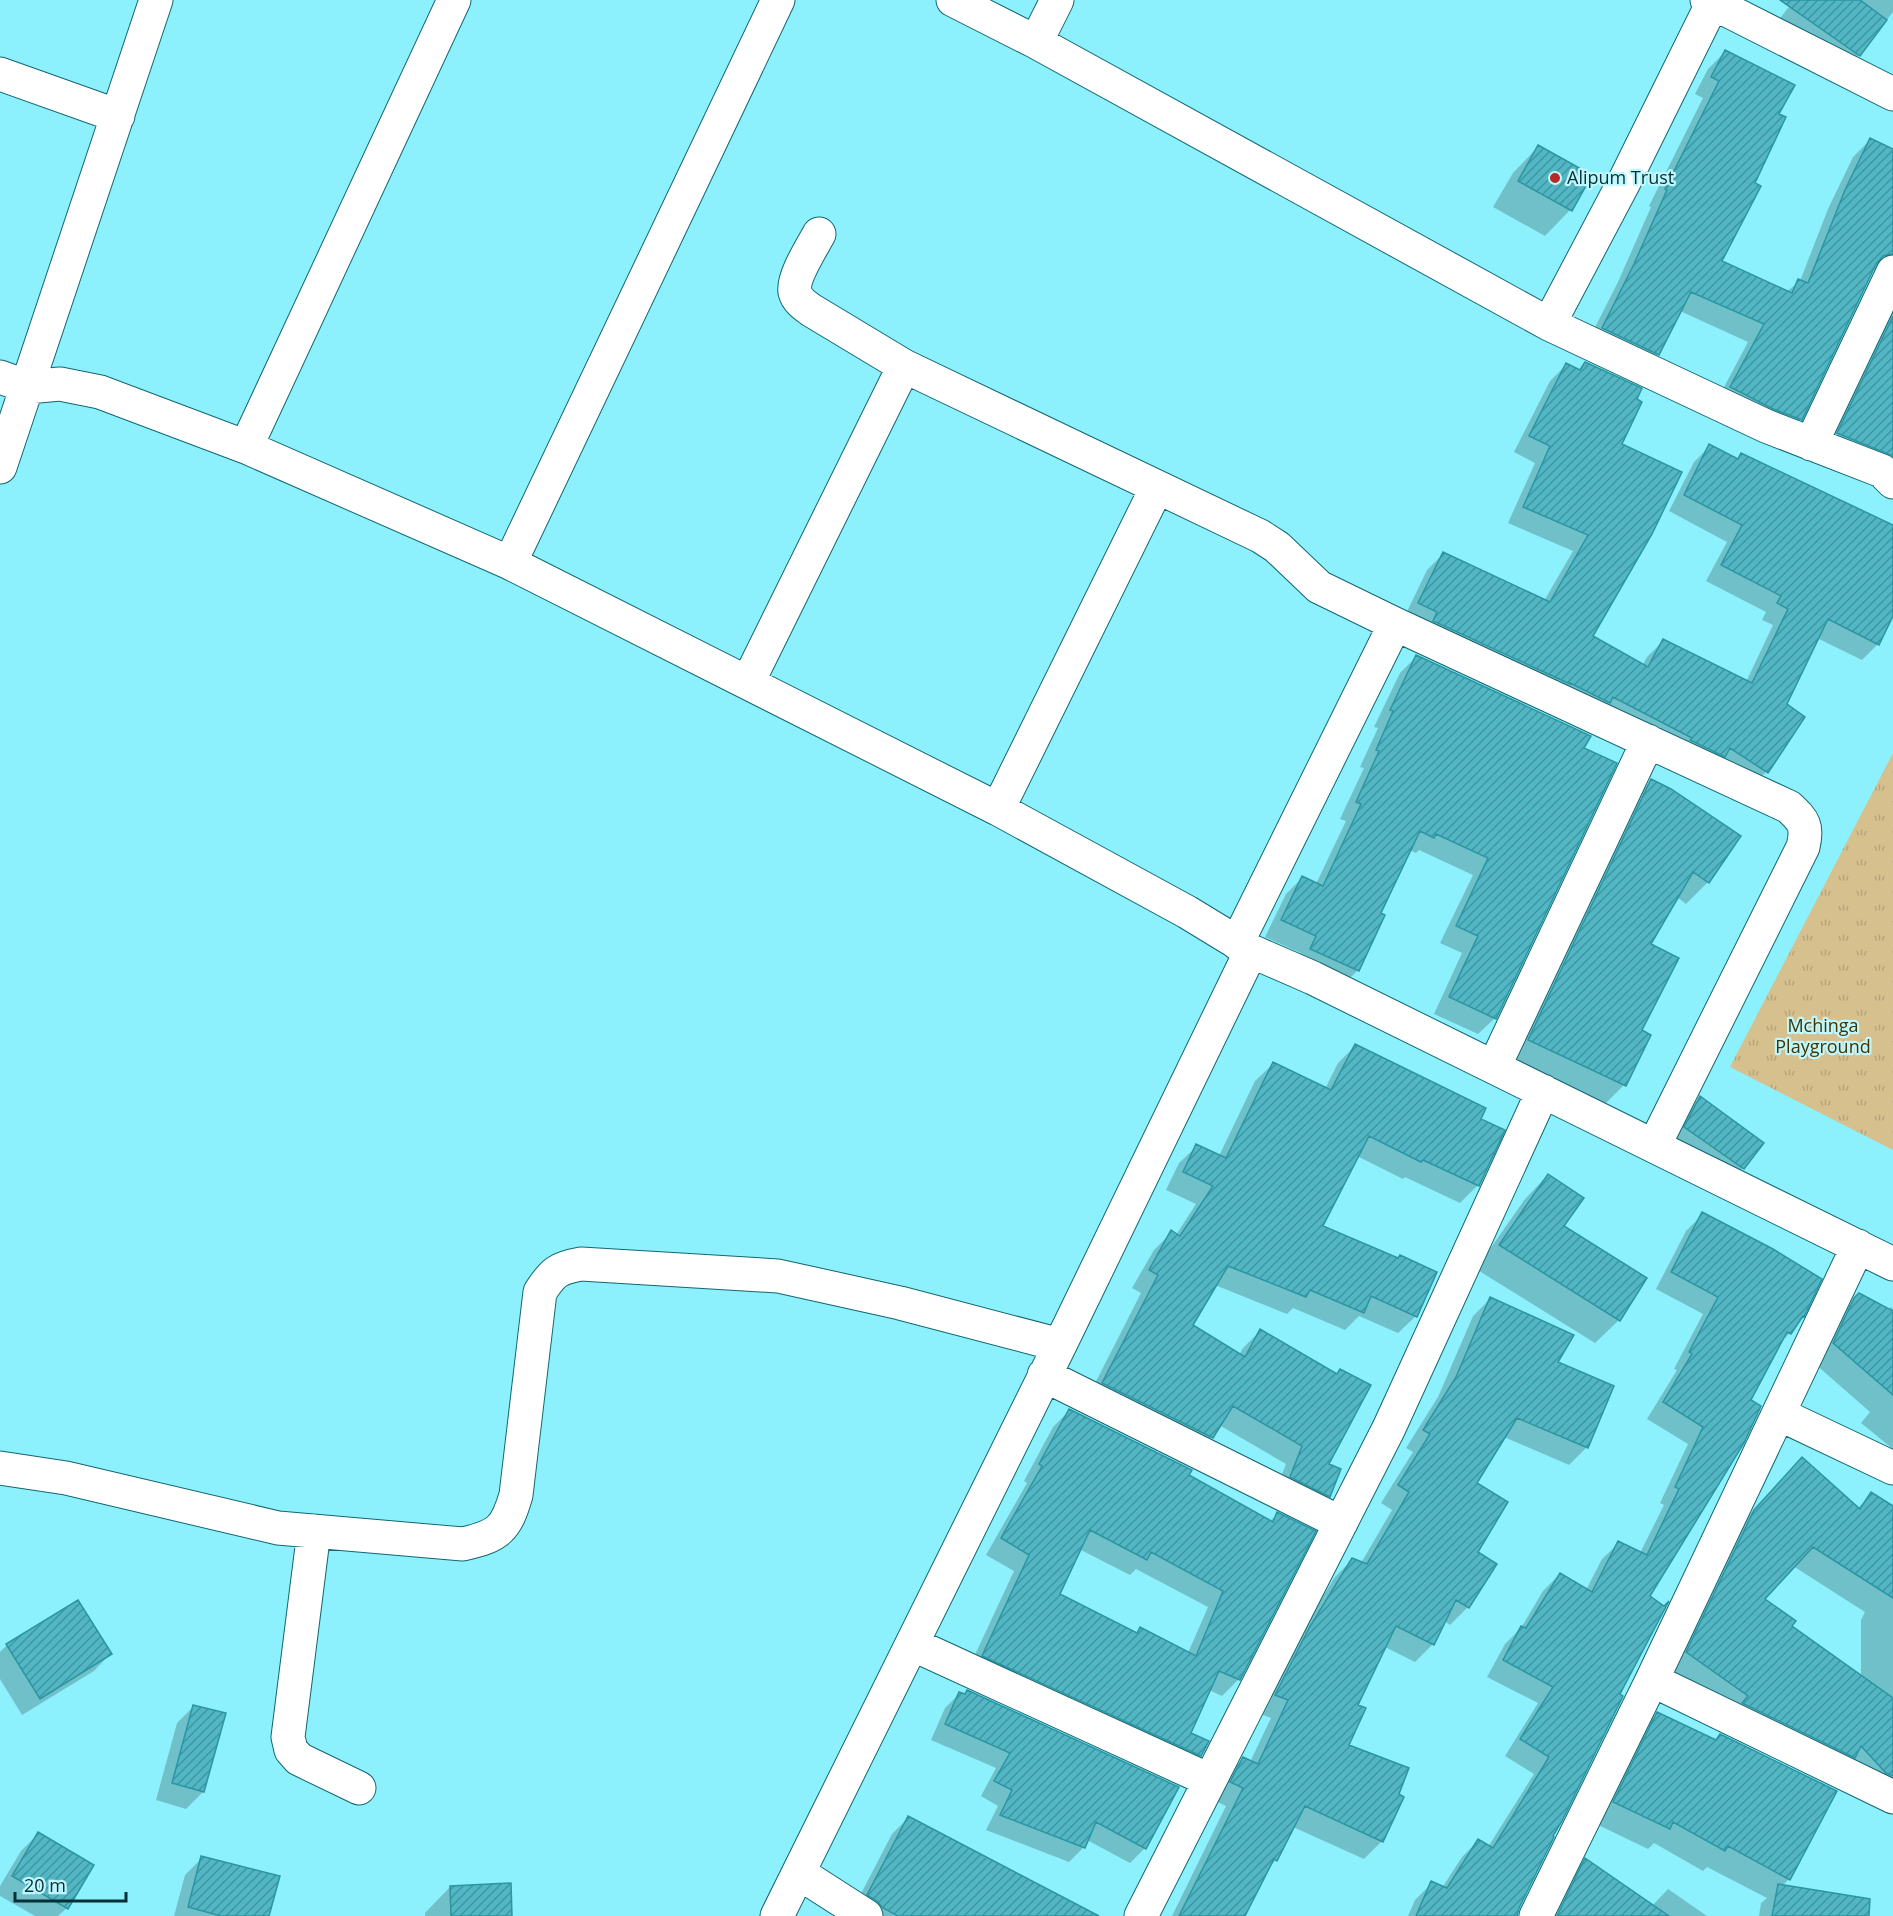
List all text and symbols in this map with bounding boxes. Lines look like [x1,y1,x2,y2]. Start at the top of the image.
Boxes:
place label: Alipum Trust [1567,165,1674,189]
marker: Alipum Trust [1548,171,1562,185]
park label: Mchinga Playground [1775,1013,1871,1058]
scale bar [15,1865,126,1903]
text: 20 m [24,1873,66,1897]

